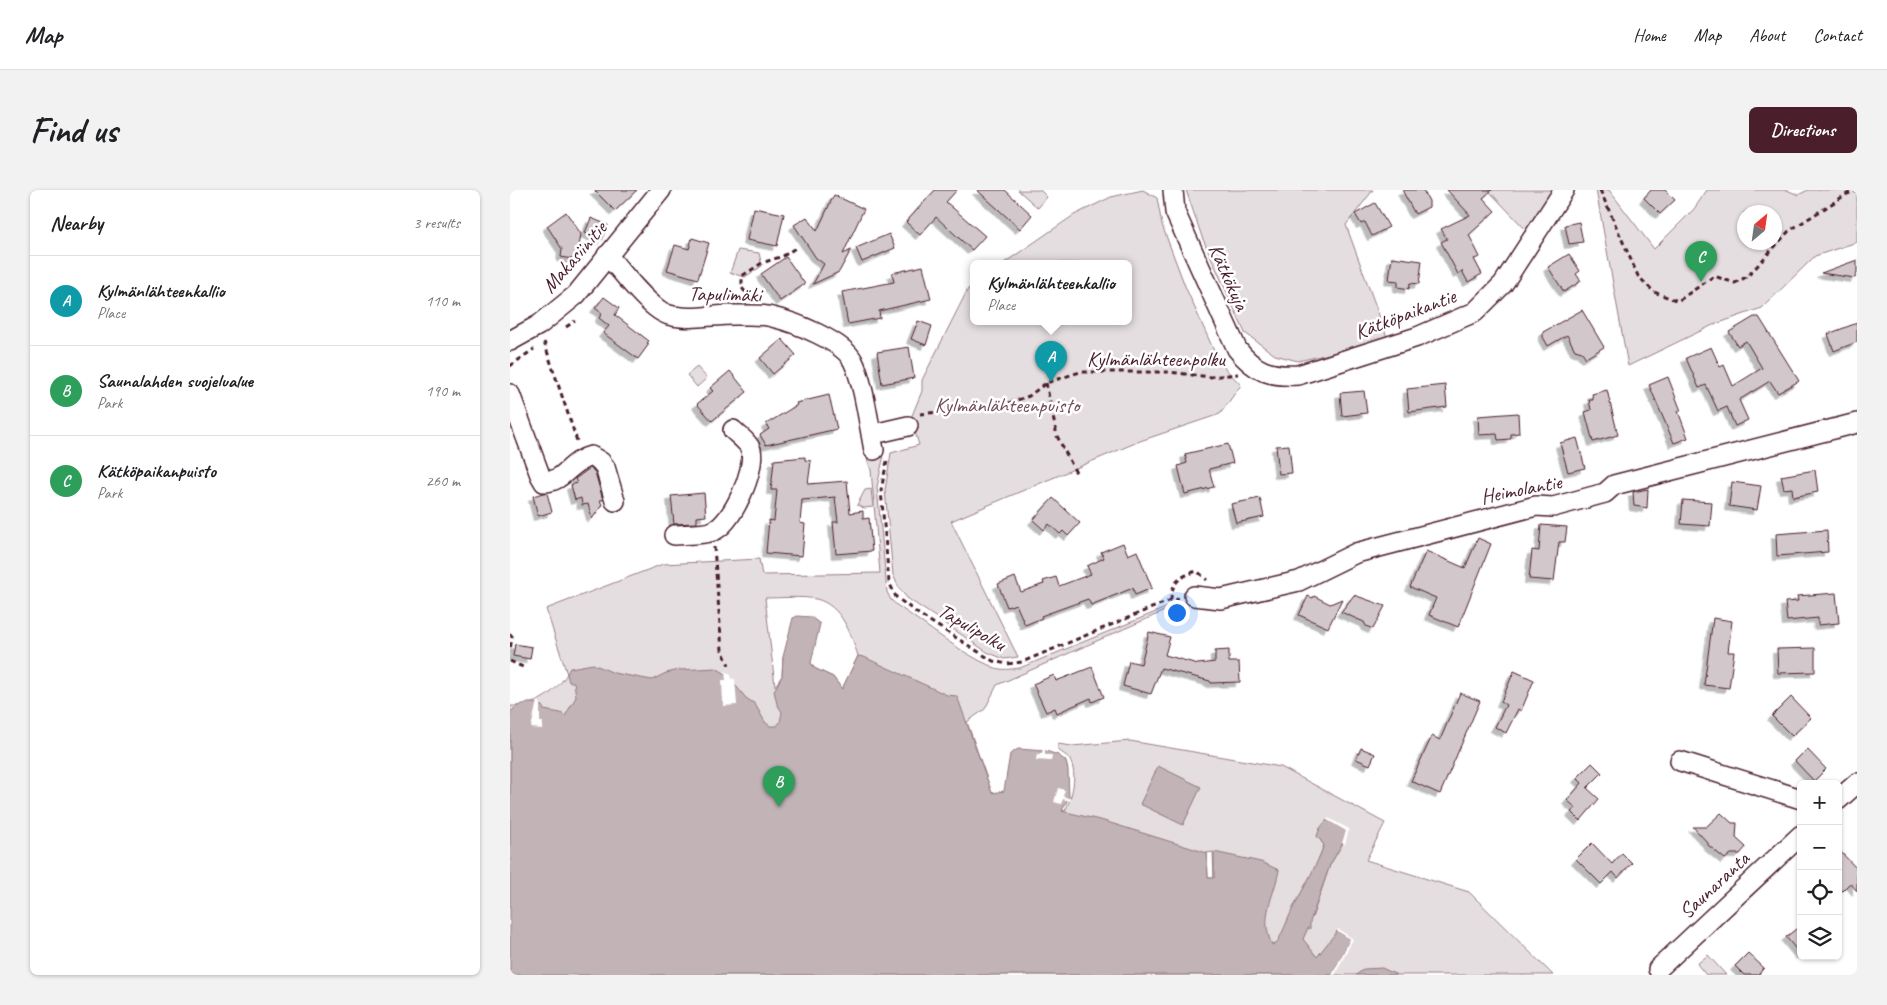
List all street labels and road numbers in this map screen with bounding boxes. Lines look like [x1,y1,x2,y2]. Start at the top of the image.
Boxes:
street label: Makasiinitie [536,214,614,298]
street label: Kätkökuja [1203,240,1256,316]
street label: Tapulimäki [688,280,765,308]
street label: Kätköpaikantie [1351,282,1460,345]
street label: Kylmänlähteenpolku [1087,346,1226,372]
street label: Heimolantie [1478,468,1565,510]
street label: Tapulipolku [933,597,1012,657]
street label: Saunaranta [1673,845,1756,924]

